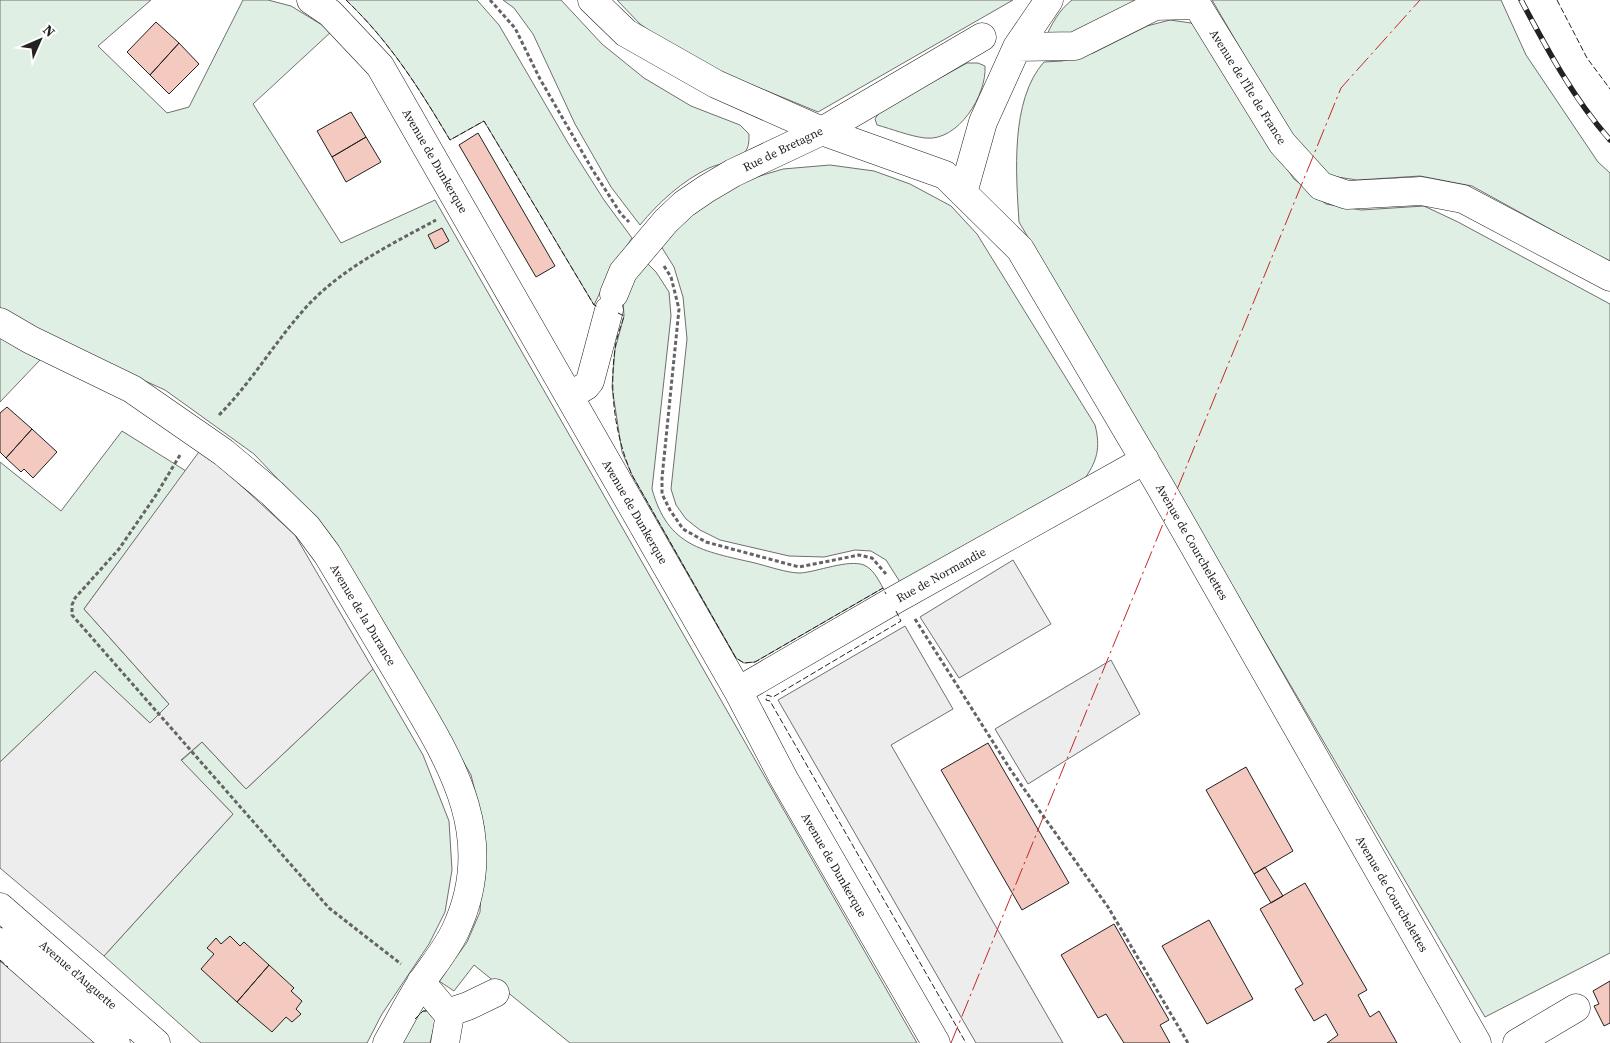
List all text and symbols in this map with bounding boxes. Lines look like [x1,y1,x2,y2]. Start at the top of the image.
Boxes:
north arrow [15,15,65,65]
text: N [39,20,60,41]
street label: Avenue de l'Île de France [1206,26,1290,148]
street label: Avenue de Dunkerque [399,106,471,216]
street label: Rue de Bretagne [740,123,826,175]
street label: Avenue de Dunkerque [599,457,671,567]
street label: Avenue de Courchelettes [1152,481,1232,603]
street label: Rue de Normandie [893,544,989,606]
street label: Avenue de la Durance [326,561,400,669]
street label: Avenue de Dunkerque [798,810,870,920]
street label: Avenue de Courchelettes [1352,833,1432,955]
street label: Avenue d'Auguette [36,937,120,1013]

